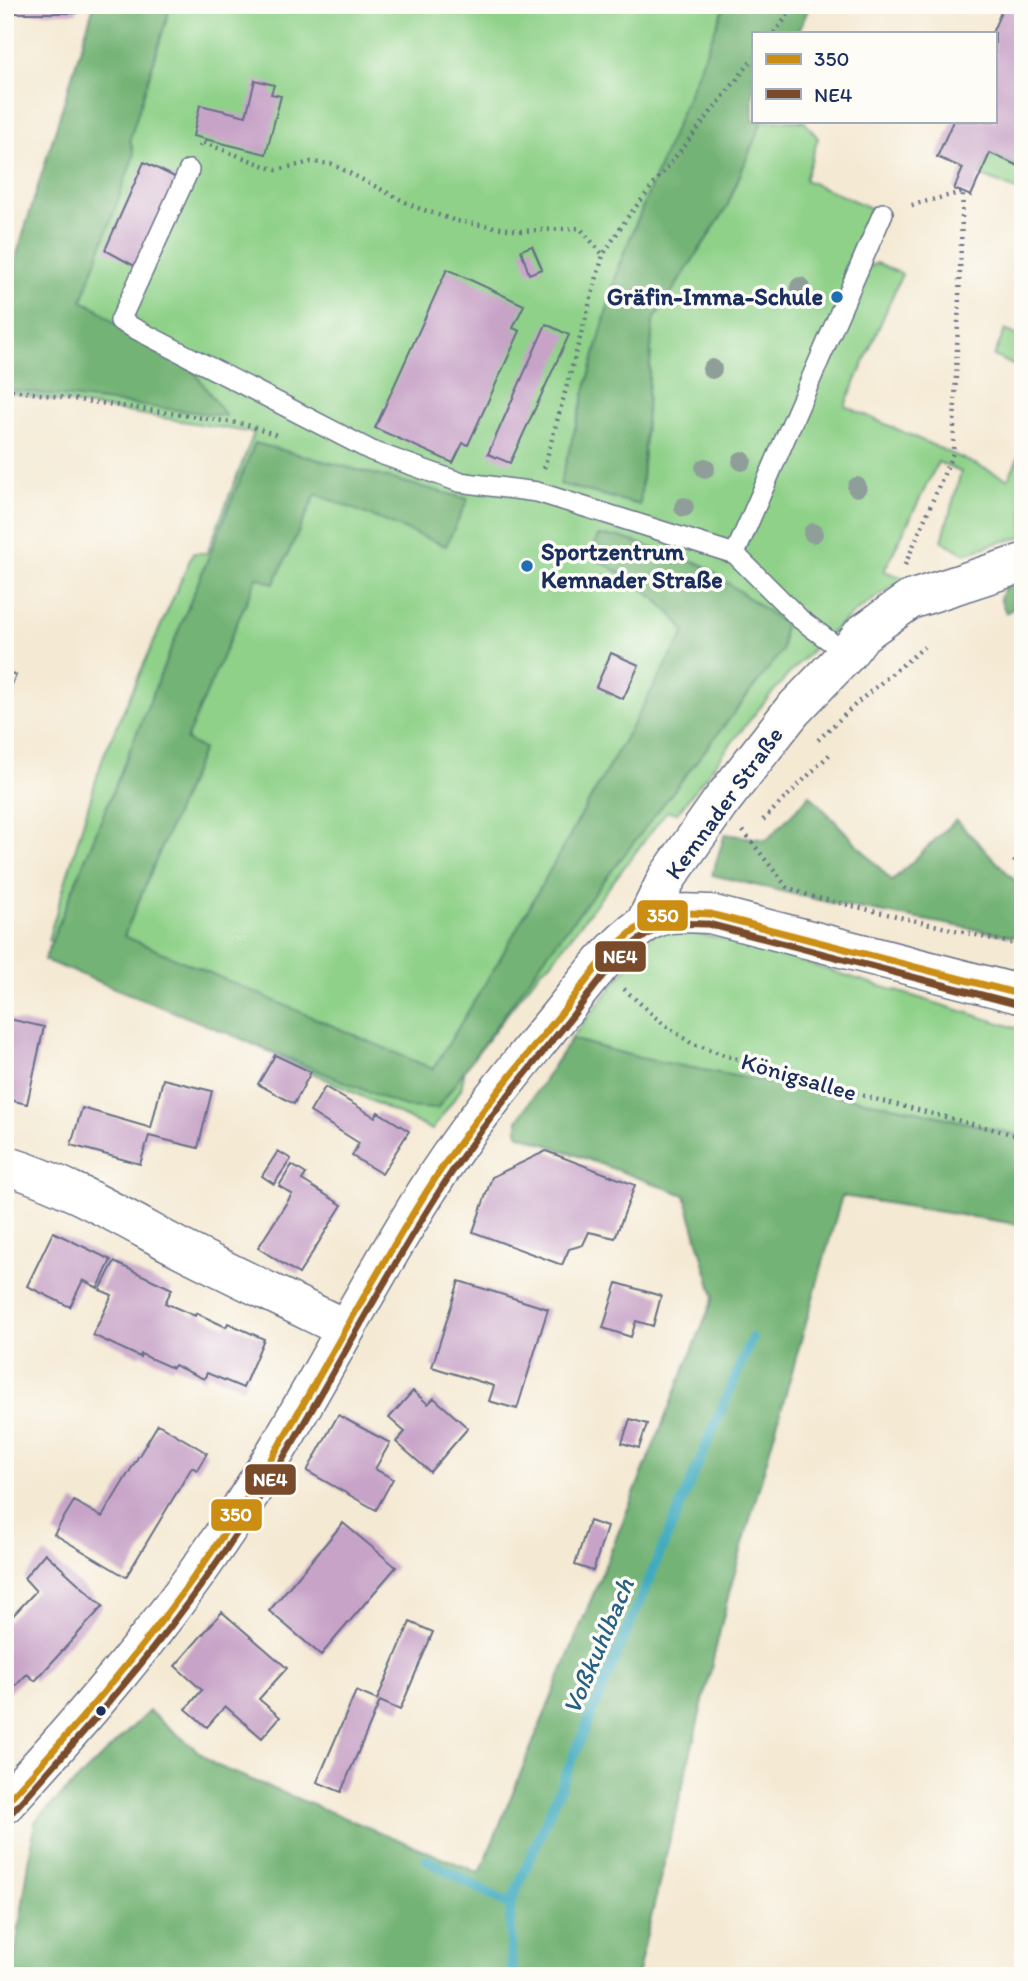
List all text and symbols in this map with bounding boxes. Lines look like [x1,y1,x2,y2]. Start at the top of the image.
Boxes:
legend [752,32,996,122]
text: 350 [814,46,849,71]
text: NE4 [814,82,853,107]
place label: Gräfin-Imma-Schule [607,282,823,311]
marker: Gräfin-Imma-Schule [829,289,845,305]
place label: Sportzentrum Kemnader Straße [541,537,723,594]
marker: Sportzentrum Kemnader Straße [519,558,535,574]
street label: Kemnader Straße [658,721,789,885]
line badge: 350 [636,899,689,932]
text: 350 [647,904,679,927]
line badge: NE4 [594,940,647,973]
text: NE4 [603,945,638,968]
street label: Königsallee [738,1046,860,1107]
line badge: NE4 [244,1463,297,1496]
text: NE4 [253,1468,288,1491]
line badge: 350 [210,1498,263,1532]
text: 350 [220,1503,252,1526]
water label: Voßkuhlbach [555,1573,641,1719]
unlabelled marker [94,1704,108,1718]

